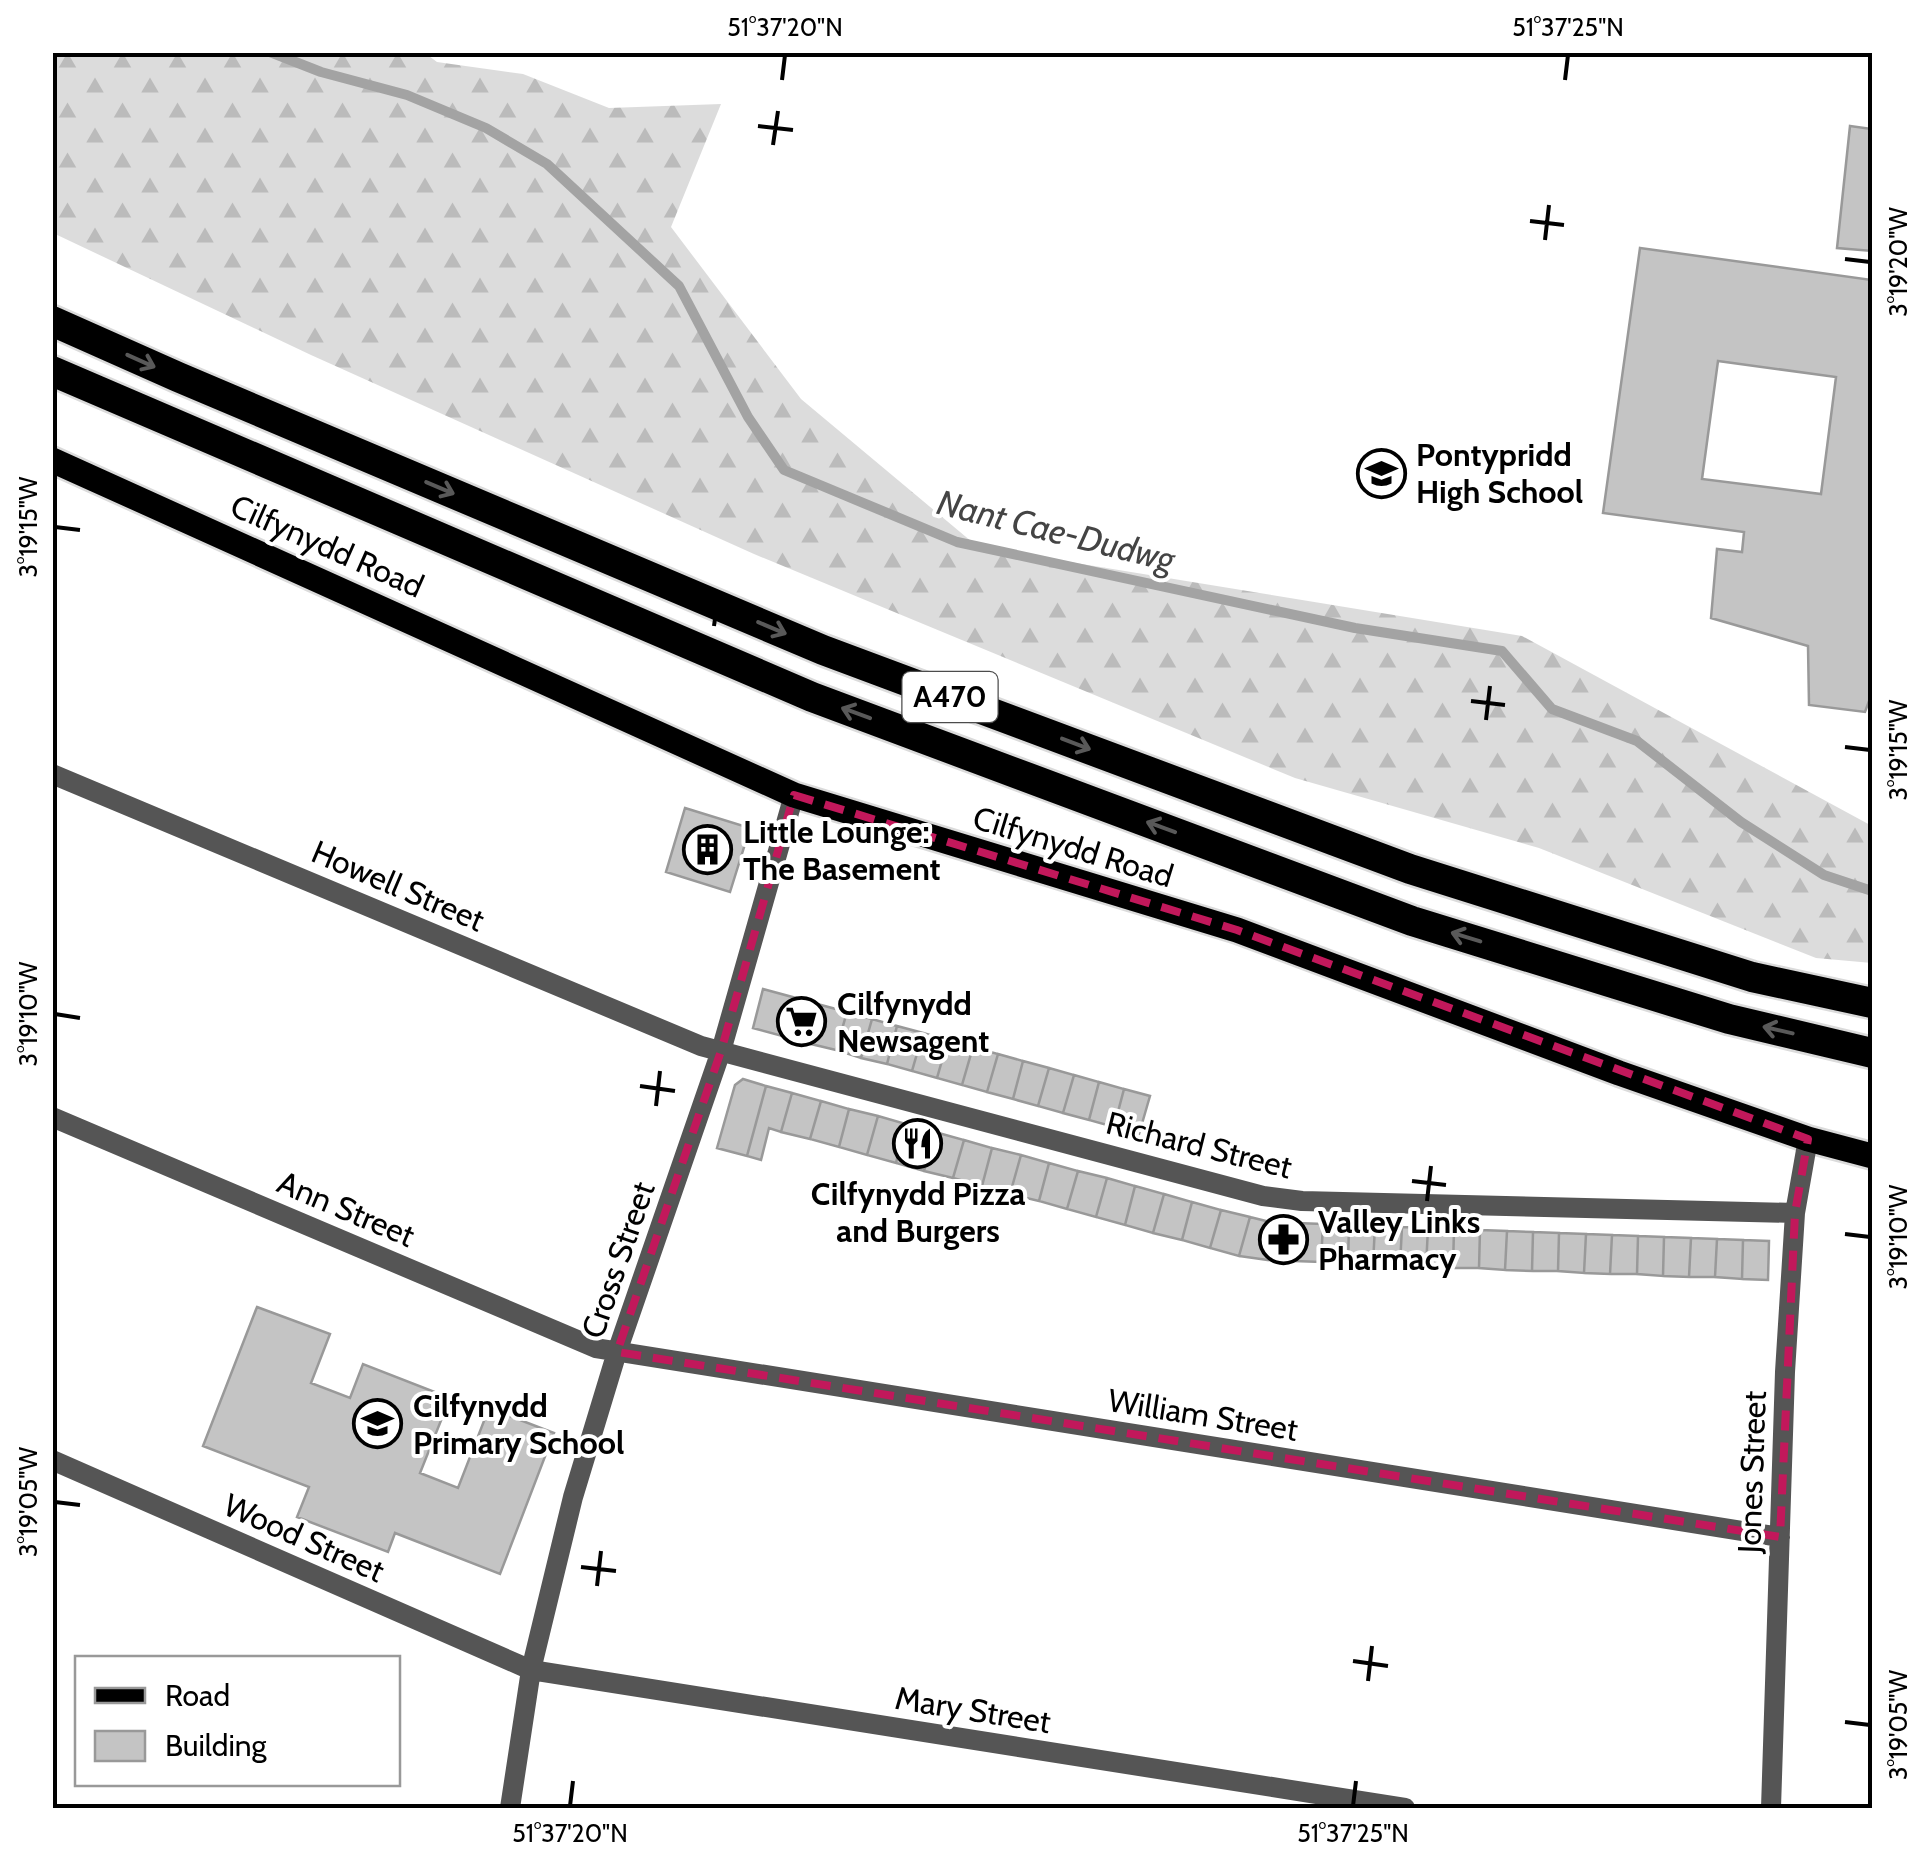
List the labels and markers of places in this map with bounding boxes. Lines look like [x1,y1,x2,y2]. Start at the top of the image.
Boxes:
place label: Pontypridd High School [1416,435,1583,511]
school or university icon: Pontypridd High School [1355,447,1407,499]
place label: Little Lounge: The Basement [743,812,941,888]
building icon: Little Lounge: The Basement [682,824,734,876]
place label: Cilfynydd Newsagent [837,984,989,1060]
supermarket icon: Cilfynydd Newsagent [776,996,828,1048]
restaurant icon: Cilfynydd Pizza and Burgers [892,1118,944,1170]
place label: Cilfynydd Pizza and Burgers [811,1174,1025,1250]
place label: Valley Links Pharmacy [1318,1202,1480,1278]
pharmacy icon: Valley Links Pharmacy [1257,1214,1309,1266]
place label: Cilfynydd Primary School [413,1386,624,1462]
school or university icon: Cilfynydd Primary School [352,1398,404,1450]

